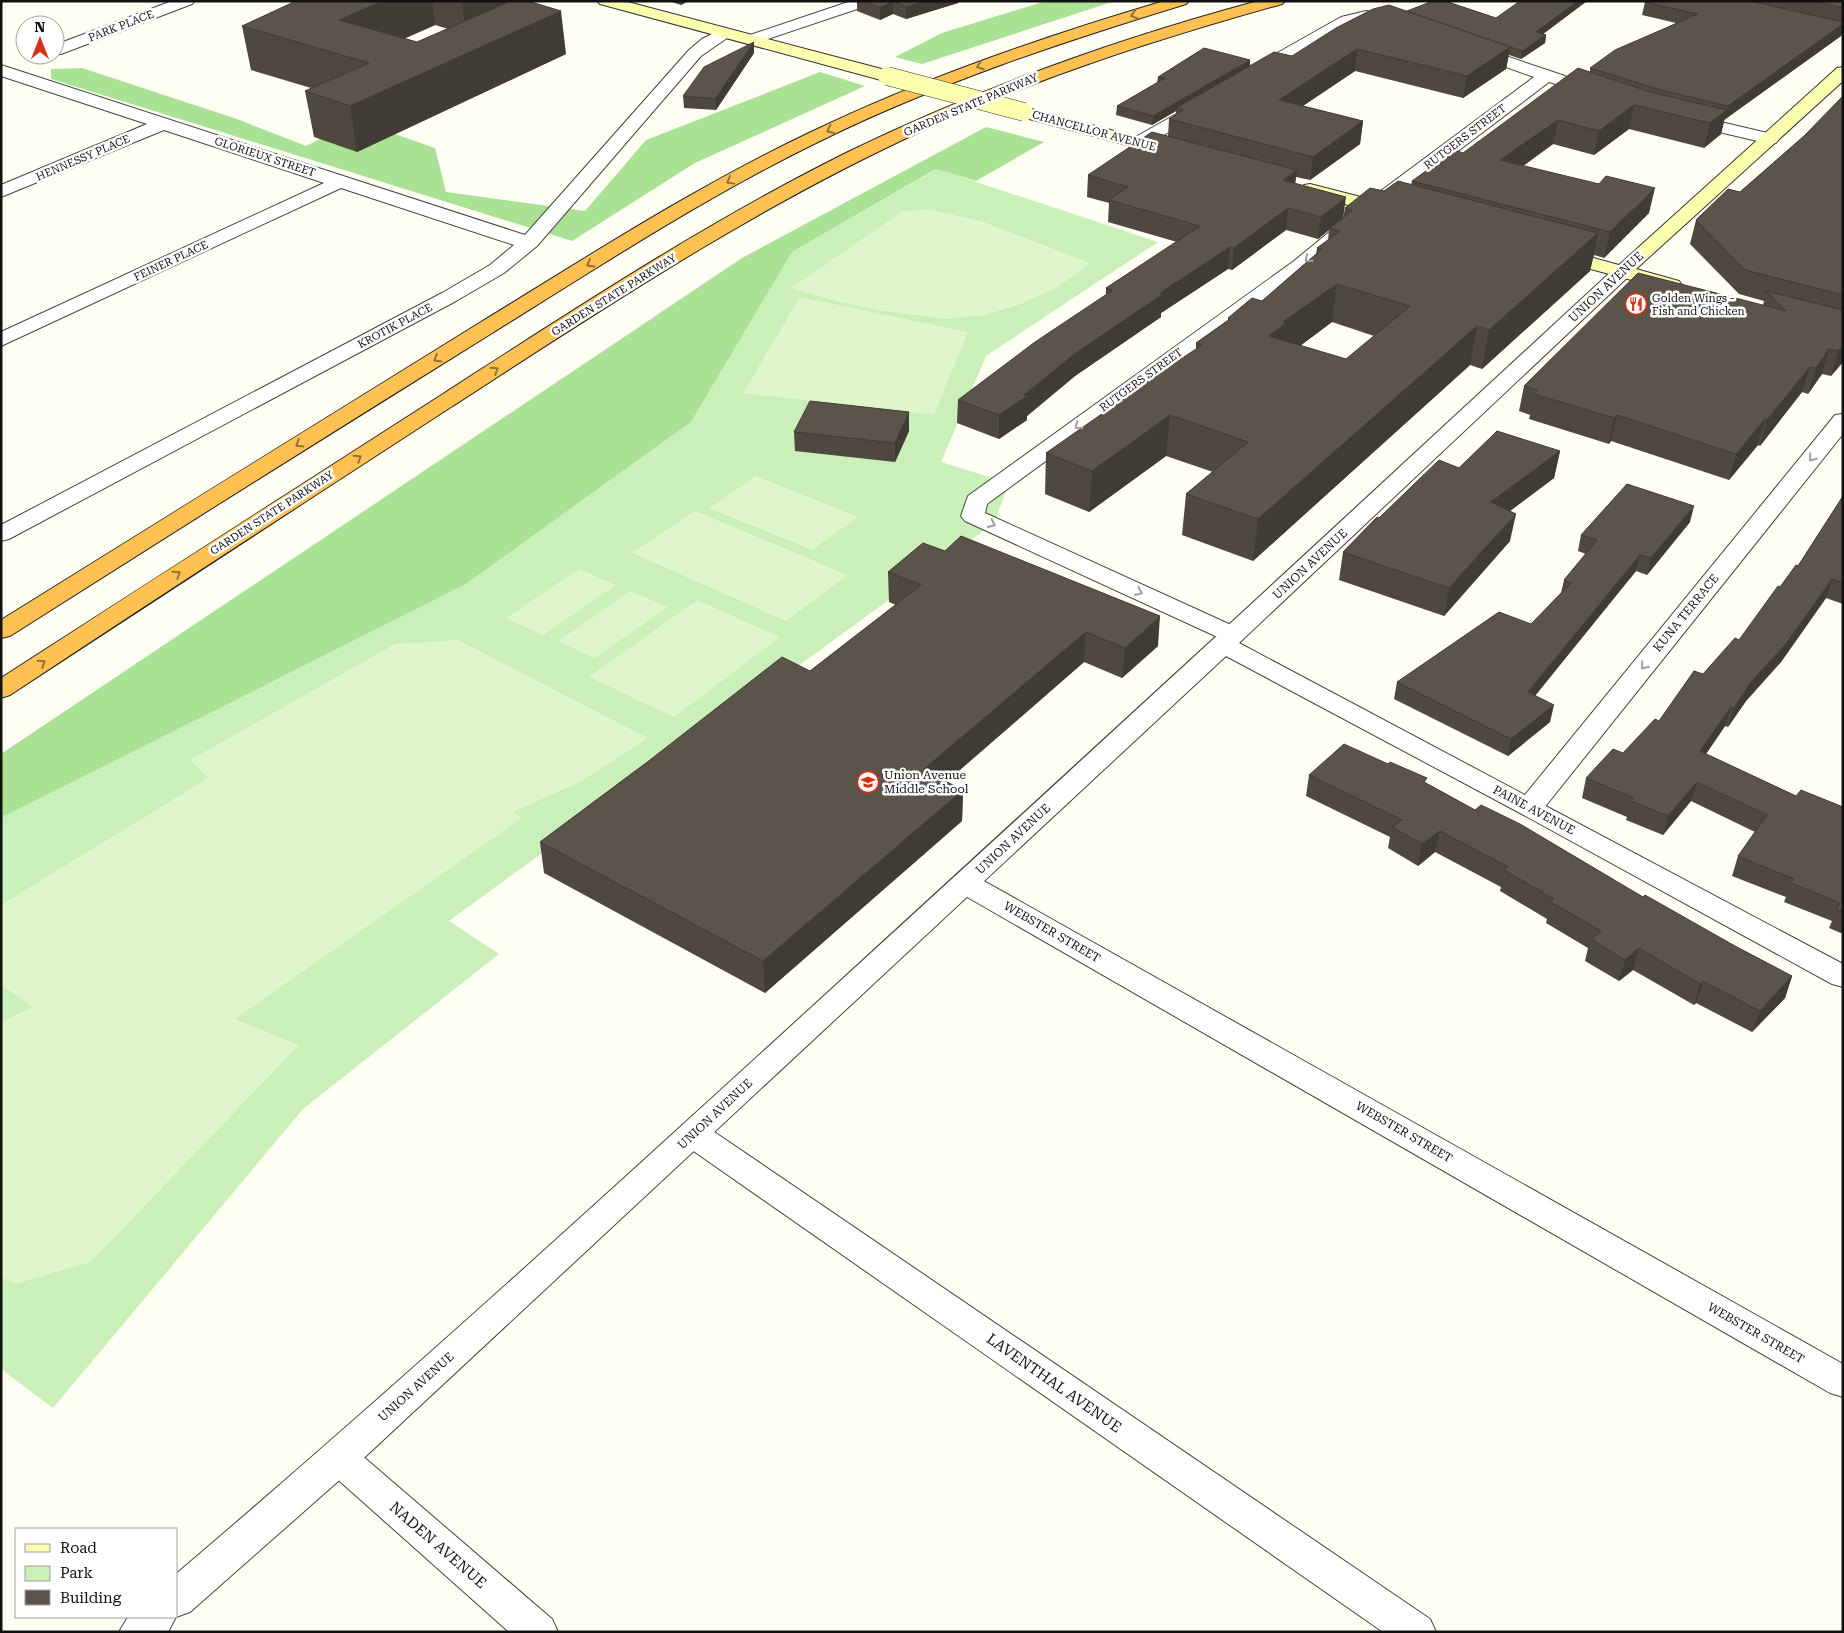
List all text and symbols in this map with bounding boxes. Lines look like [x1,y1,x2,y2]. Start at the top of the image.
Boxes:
street label: PARK PLACE [86,8,156,44]
one-way arrow [1130,9,1138,19]
north arrow [15,15,65,65]
text: N [35,19,46,35]
one-way arrow [976,60,984,70]
street label: GARDEN STATE PARKWAY [902,71,1041,139]
street label: RUTGERS STREET [1421,102,1509,172]
street label: CHANCELLOR AVENUE [1031,108,1157,154]
one-way arrow [826,124,835,134]
street label: HENNESSY PLACE [34,132,132,184]
street label: GLORIEUX STREET [213,135,317,179]
one-way arrow [726,175,735,185]
street label: FEINER PLACE [132,238,210,284]
street label: UNION AVENUE [1566,249,1646,325]
street label: GARDEN STATE PARKWAY [549,251,679,339]
one-way arrow [1305,253,1314,261]
one-way arrow [586,258,595,268]
restaurant icon: Golden Wings - Fish and Chicken [1624,292,1648,316]
place label: Golden Wings - Fish and Chicken [1652,292,1745,318]
street label: KROTIK PLACE [355,301,435,351]
street label: RUTGERS STREET [1097,346,1185,414]
one-way arrow [433,352,442,362]
one-way arrow [490,367,499,376]
one-way arrow [1075,421,1084,429]
one-way arrow [295,438,304,448]
one-way arrow [1809,452,1818,461]
one-way arrow [353,454,362,464]
street label: GARDEN STATE PARKWAY [208,468,337,558]
one-way arrow [986,518,995,528]
street label: UNION AVENUE [1270,526,1350,602]
one-way arrow [172,570,181,580]
street label: KUNA TERRACE [1650,571,1722,655]
one-way arrow [1134,585,1143,596]
one-way arrow [36,660,46,669]
one-way arrow [1640,660,1649,669]
place label: Union Avenue Middle School [884,768,969,796]
school or university icon: Union Avenue Middle School [856,770,880,794]
street label: PAINE AVENUE [1490,782,1578,838]
street label: UNION AVENUE [973,801,1053,877]
street label: WEBSTER STREET [1001,899,1103,965]
street label: UNION AVENUE [675,1076,755,1152]
street label: WEBSTER STREET [1353,1099,1455,1165]
street label: WEBSTER STREET [1705,1300,1807,1366]
street label: LAVENTHAL AVENUE [983,1330,1125,1436]
street label: UNION AVENUE [375,1349,457,1425]
street label: NADEN AVENUE [386,1498,490,1592]
legend [15,1528,178,1618]
text: Road [60,1539,97,1557]
text: Park [60,1564,94,1582]
text: Building [60,1589,122,1607]

